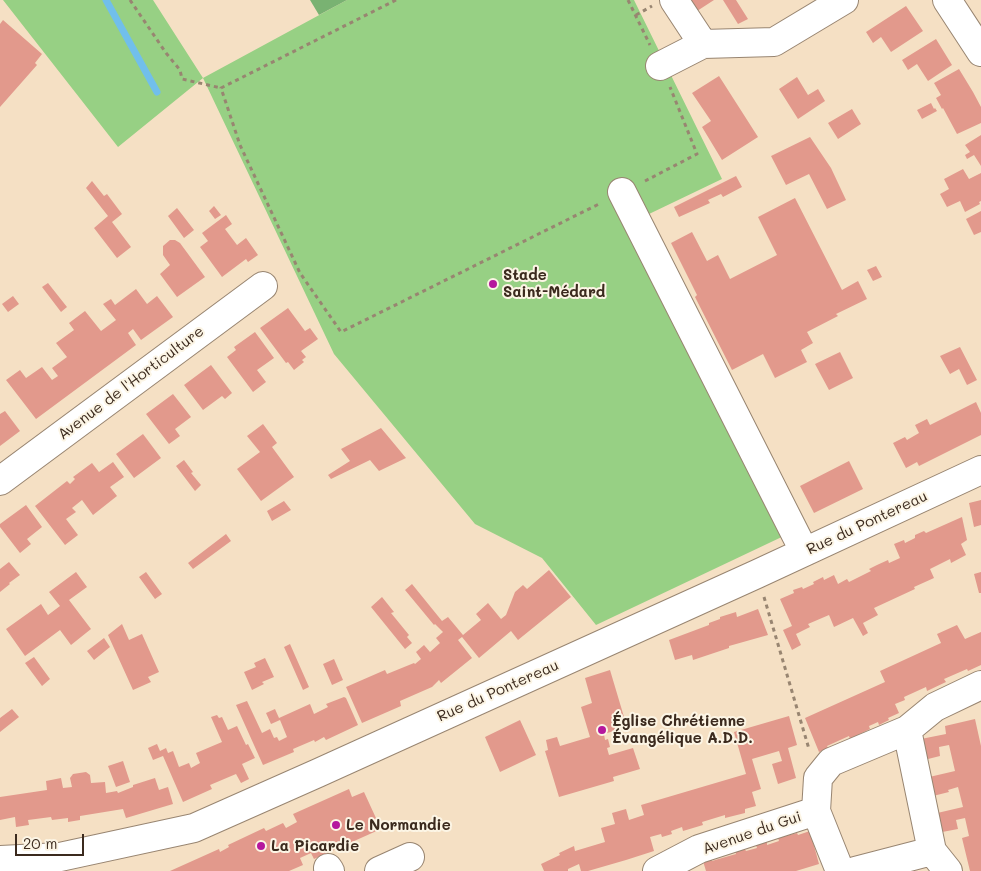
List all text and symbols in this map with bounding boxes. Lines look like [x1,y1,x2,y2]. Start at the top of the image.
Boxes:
place label: Stade Saint-Médard [503,266,605,301]
marker: Stade Saint-Médard [487,278,499,290]
street label: Avenue de l'Horticulture [54,322,208,444]
street label: Rue du Pontereau [804,487,930,559]
street label: Rue du Pontereau [434,656,562,726]
place label: Église Chrétienne Évangélique A.D.D. [612,712,753,747]
marker: Église Chrétienne Évangélique A.D.D. [596,724,608,736]
street label: Avenue du Gui [700,808,804,858]
place label: Le Normandie [346,816,451,834]
marker: Le Normandie [330,819,342,831]
scale bar [18,824,86,856]
text: 20 m [23,833,57,853]
place label: La Picardie [271,837,359,855]
marker: La Picardie [255,840,267,852]

